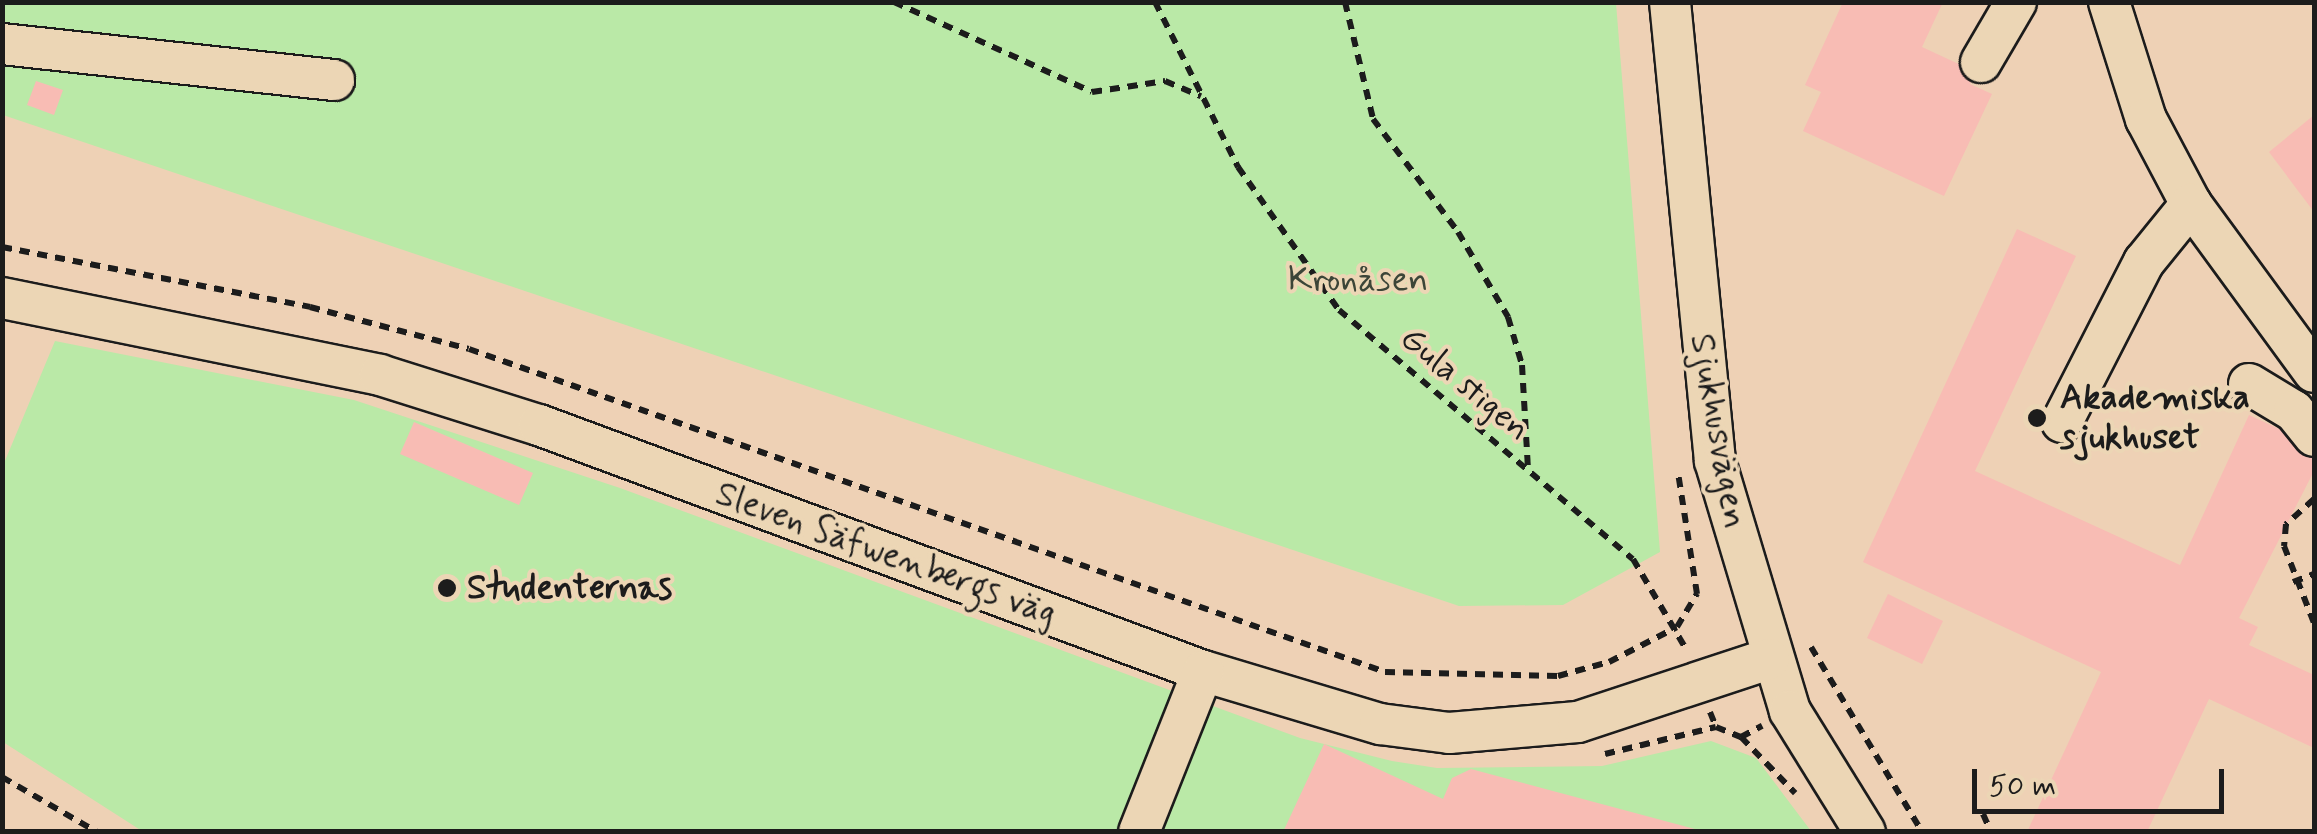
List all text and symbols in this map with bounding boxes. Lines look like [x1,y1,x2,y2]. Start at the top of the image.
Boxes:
park label: Kronåsen [1288,259,1428,301]
street label: Gula stigen [1391,318,1539,450]
street label: Sjukhusvägen [1680,330,1756,532]
place label: Akademiska sjukhuset [2060,377,2250,459]
marker: Akademiska sjukhuset [2024,405,2050,431]
street label: Sleven Säfwenbergs väg [710,473,1062,635]
place label: Studenternas [467,567,672,609]
marker: Studenternas [436,577,458,599]
scale bar [1977,749,2230,811]
text: 50 m [1989,767,2056,806]

